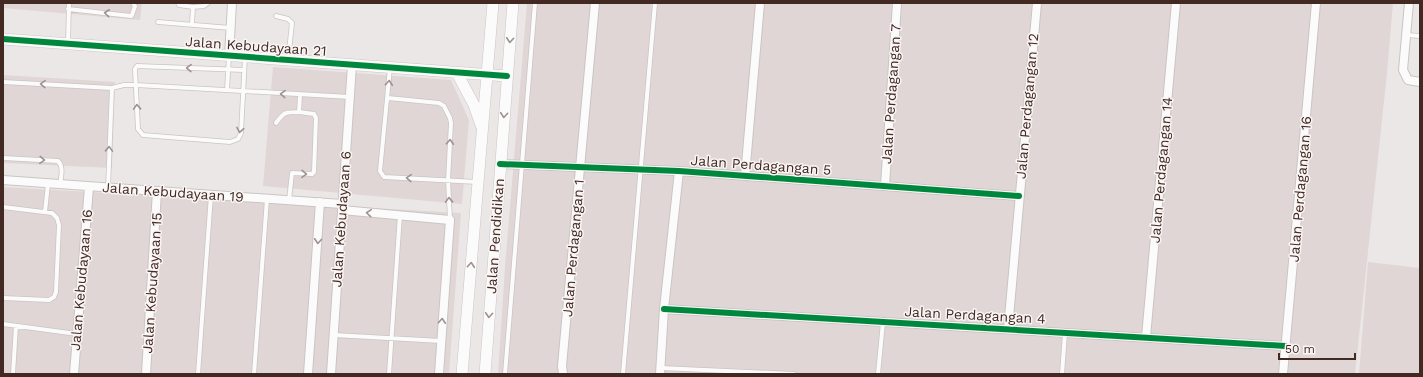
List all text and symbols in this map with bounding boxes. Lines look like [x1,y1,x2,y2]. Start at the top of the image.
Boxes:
one-way arrow [104,9,110,18]
street label: Jalan Perdagangan 7 [878,23,904,164]
street label: Jalan Kebudayaan 21 [185,33,327,59]
street label: Jalan Perdagangan 12 [1013,33,1041,179]
one-way arrow [506,37,515,43]
one-way arrow [186,64,192,72]
one-way arrow [40,79,46,88]
one-way arrow [384,80,393,86]
one-way arrow [280,89,286,98]
street label: Jalan Perdagangan 14 [1147,96,1175,244]
one-way arrow [133,104,141,110]
one-way arrow [500,112,509,118]
street label: Jalan Perdagangan 16 [1286,115,1314,263]
one-way arrow [236,127,245,133]
one-way arrow [446,139,454,145]
one-way arrow [105,146,113,152]
street label: Jalan Kebudayaan 6 [328,150,354,288]
street label: Jalan Perdagangan 5 [690,152,832,178]
one-way arrow [39,156,45,165]
one-way arrow [301,169,307,178]
one-way arrow [406,174,412,183]
street label: Jalan Pendidikan [483,178,507,294]
street label: Jalan Kebudayaan 19 [102,179,244,205]
street label: Jalan Perdagangan 1 [559,179,587,317]
one-way arrow [445,197,453,203]
one-way arrow [366,208,372,217]
street label: Jalan Kebudayaan 16 [67,209,95,351]
street label: Jalan Kebudayaan 15 [139,212,165,354]
one-way arrow [313,238,322,244]
one-way arrow [466,262,475,268]
street label: Jalan Perdagangan 4 [904,303,1046,327]
one-way arrow [485,312,494,318]
one-way arrow [438,318,447,324]
scale bar [1279,335,1355,361]
text: 50 m [1285,342,1315,356]

